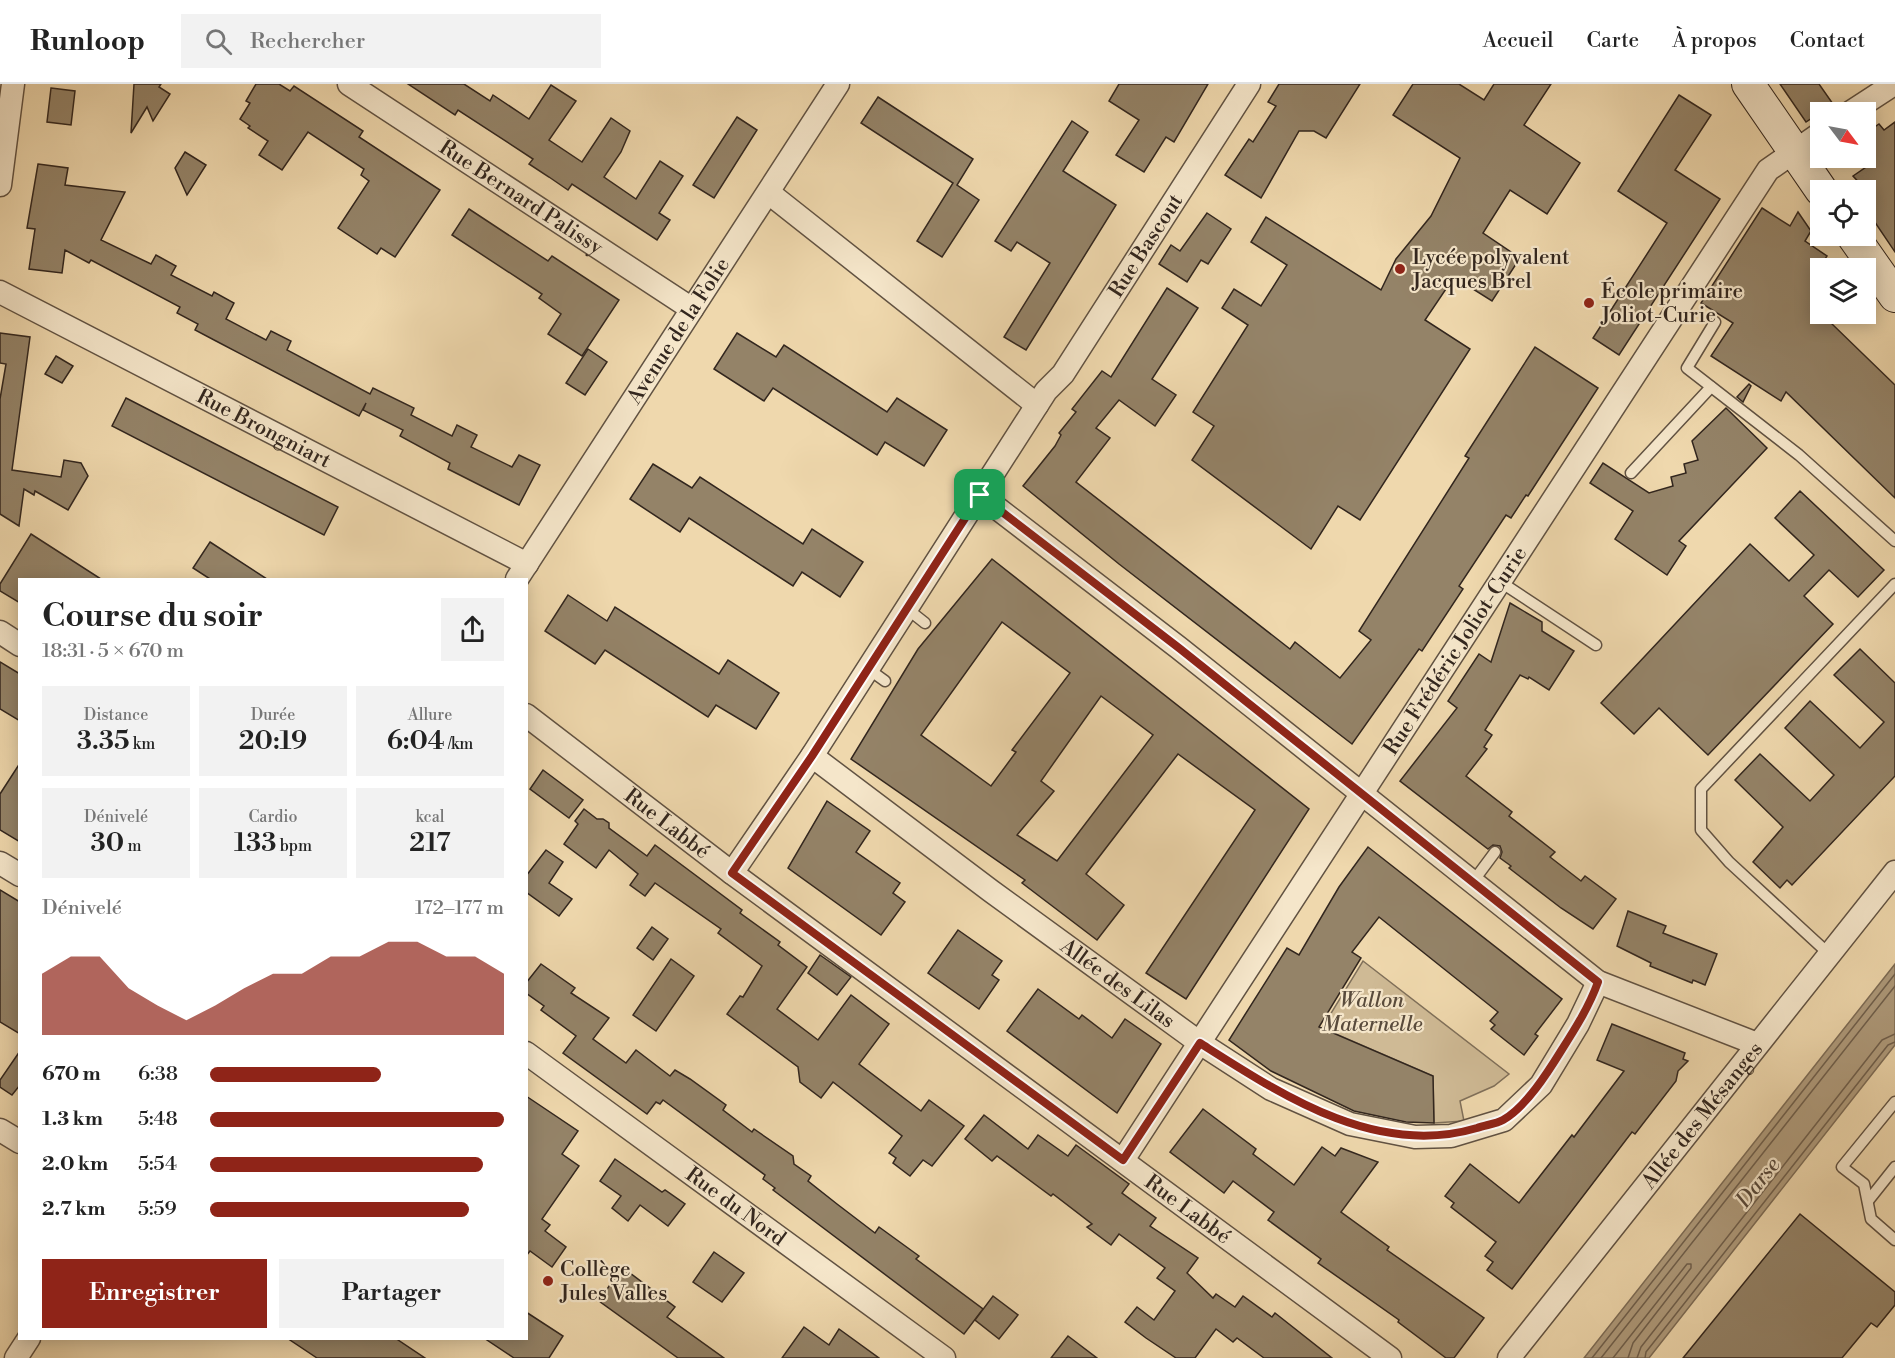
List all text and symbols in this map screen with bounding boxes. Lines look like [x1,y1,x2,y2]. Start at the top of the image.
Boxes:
search box [181,14,601,68]
text: Runloop [30,24,145,59]
icon: search [202,25,235,58]
text: Rechercher [250,28,365,55]
text: Accueil [1483,28,1554,54]
text: Carte [1587,28,1639,54]
text: À propos [1672,28,1757,54]
text: Contact [1790,28,1865,54]
north arrow [1810,102,1876,168]
map controls [1810,102,1876,324]
street label: Rue Bernard Palissy [434,135,608,261]
button: locate [1810,180,1876,246]
street label: Rue Bascout [1103,189,1189,303]
place label: Lycée polyvalent Jacques Brel [1411,245,1570,295]
street label: Avenue de la Folie [621,253,736,410]
button: layers [1810,258,1876,324]
marker: Lycée polyvalent Jacques Brel [1393,262,1407,276]
place label: École primaire Joliot-Curie [1600,277,1743,329]
marker: École primaire Joliot-Curie [1582,296,1596,310]
street label: Rue Brongniart [192,384,335,475]
pin [954,469,1005,520]
icon: arrive [963,478,996,511]
street label: Rue Frédéric Joliot-Curie [1378,542,1533,760]
text: Course du soir [42,596,263,637]
button: share [441,598,504,661]
text: 18:31 · 5 × 670 m [42,639,184,664]
text: Distance [84,705,148,725]
text: Durée [251,705,295,725]
text: Allure [408,705,452,725]
text: 3.35 [77,725,129,757]
text: 20:19 [239,725,307,757]
text: 6:04 [387,725,445,757]
text: km [129,734,155,754]
text: /km [445,734,473,754]
street label: Rue Labbé [619,783,714,865]
text: Dénivelé [84,807,148,827]
text: Cardio [248,807,298,827]
text: kcal [415,807,445,827]
text: 30 [91,827,124,859]
text: 133 [234,827,276,859]
text: 217 [409,827,451,859]
text: m [124,836,141,856]
text: bpm [276,836,312,856]
text: Dénivelé [42,896,122,921]
text: 172–177 m [415,896,504,921]
street label: Allée des Lilas [1054,933,1180,1034]
park label: Wallon Maternelle [1322,988,1423,1038]
street label: Allée des Mésanges [1636,1037,1769,1195]
text: 670 m [42,1062,101,1087]
text: 6:38 [138,1062,178,1087]
text: 1.3 km [42,1107,103,1132]
text: 5:48 [138,1107,178,1132]
text: 2.0 km [42,1152,108,1177]
text: 5:54 [138,1152,177,1177]
water label: Darse [1730,1152,1786,1214]
street label: Rue du Nord [680,1162,791,1252]
street label: Rue Labbé [1139,1170,1236,1250]
text: 2.7 km [42,1197,106,1222]
text: 5:59 [138,1197,177,1222]
place label: Collège Jules Valles [559,1257,667,1307]
button: Enregistrer [42,1259,267,1328]
button: Partager [279,1259,504,1328]
marker: Collège Jules Valles [541,1274,555,1288]

